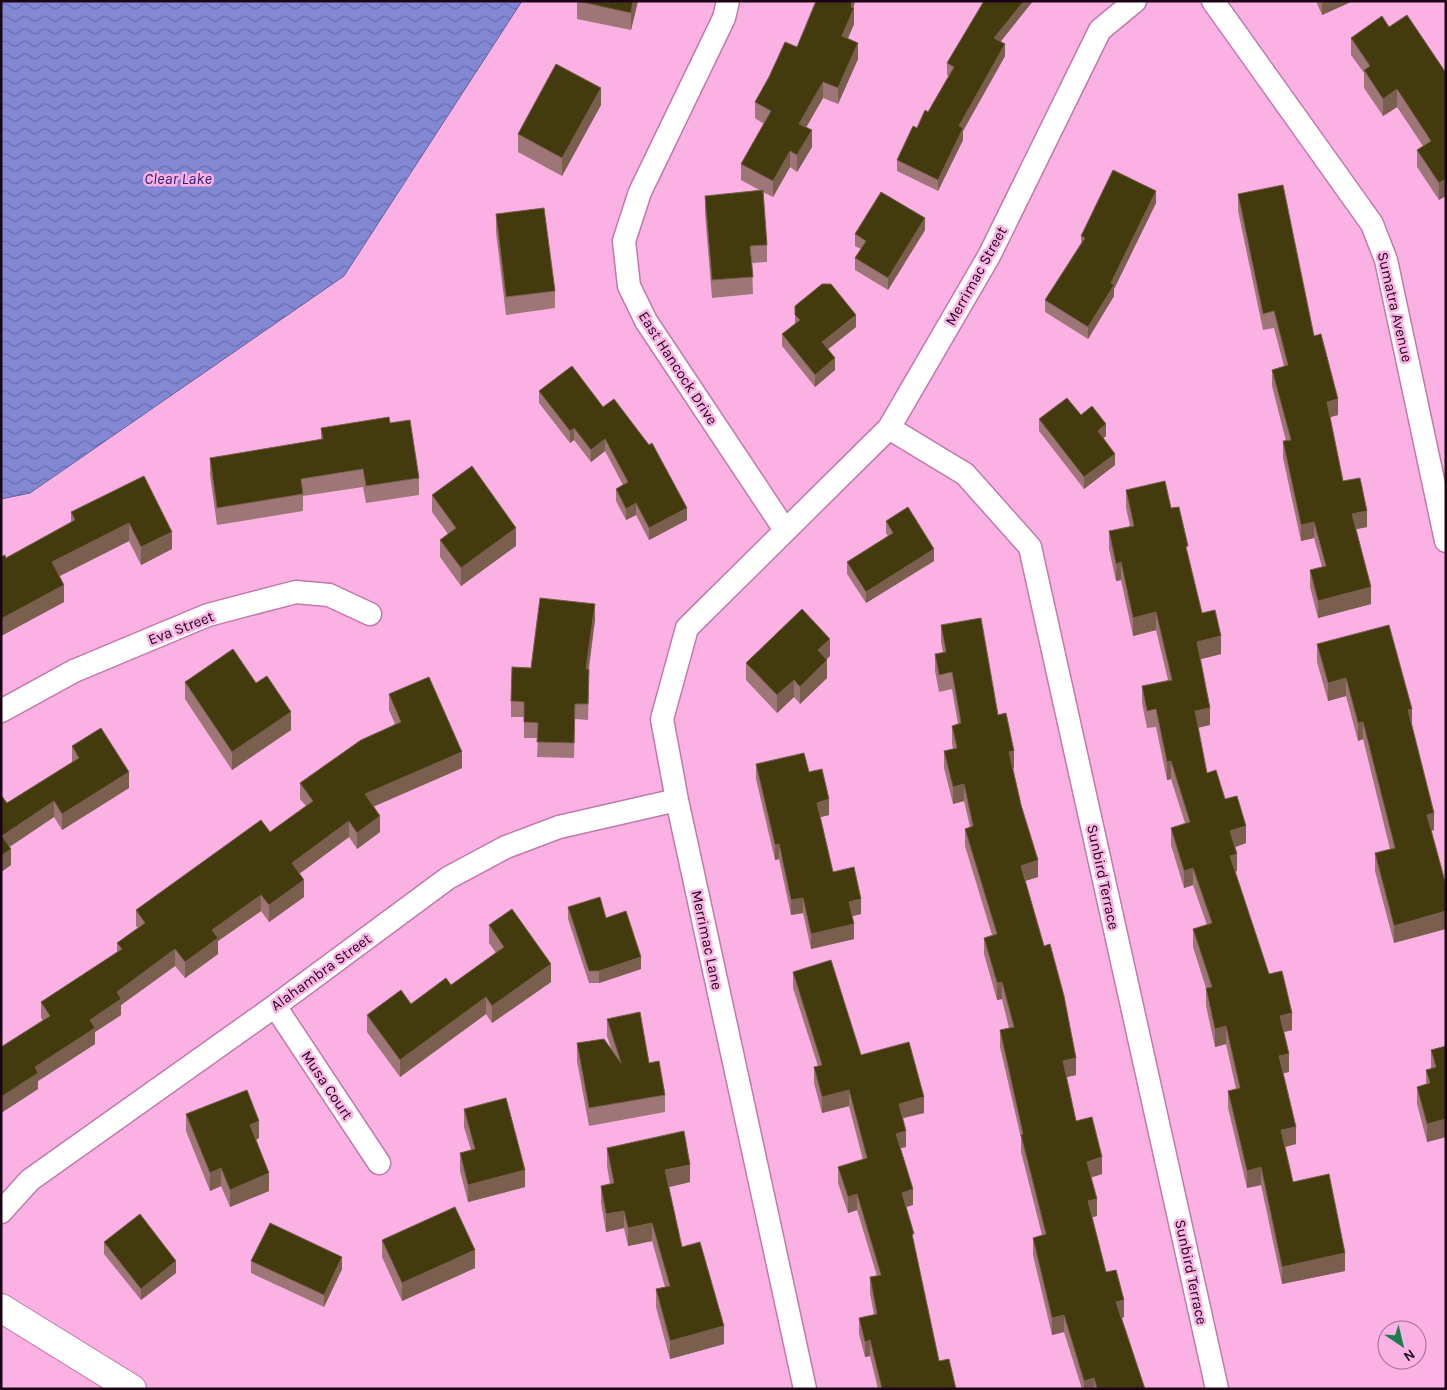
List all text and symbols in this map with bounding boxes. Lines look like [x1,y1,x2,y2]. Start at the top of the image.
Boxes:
water label: Clear Lake [144,169,212,188]
street label: Merrimac Street [941,223,1011,329]
street label: Sumatra Avenue [1374,250,1416,364]
street label: East Hancock Drive [635,308,721,428]
street label: Eva Street [146,607,217,649]
street label: Sunbird Terrace [1083,823,1123,931]
street label: Merrimac Lane [688,889,726,991]
street label: Alahambra Street [267,929,375,1014]
street label: Musa Court [297,1047,357,1123]
street label: Sunbird Terrace [1171,1218,1211,1326]
north arrow [1377,1320,1427,1370]
text: N [1400,1345,1418,1365]

